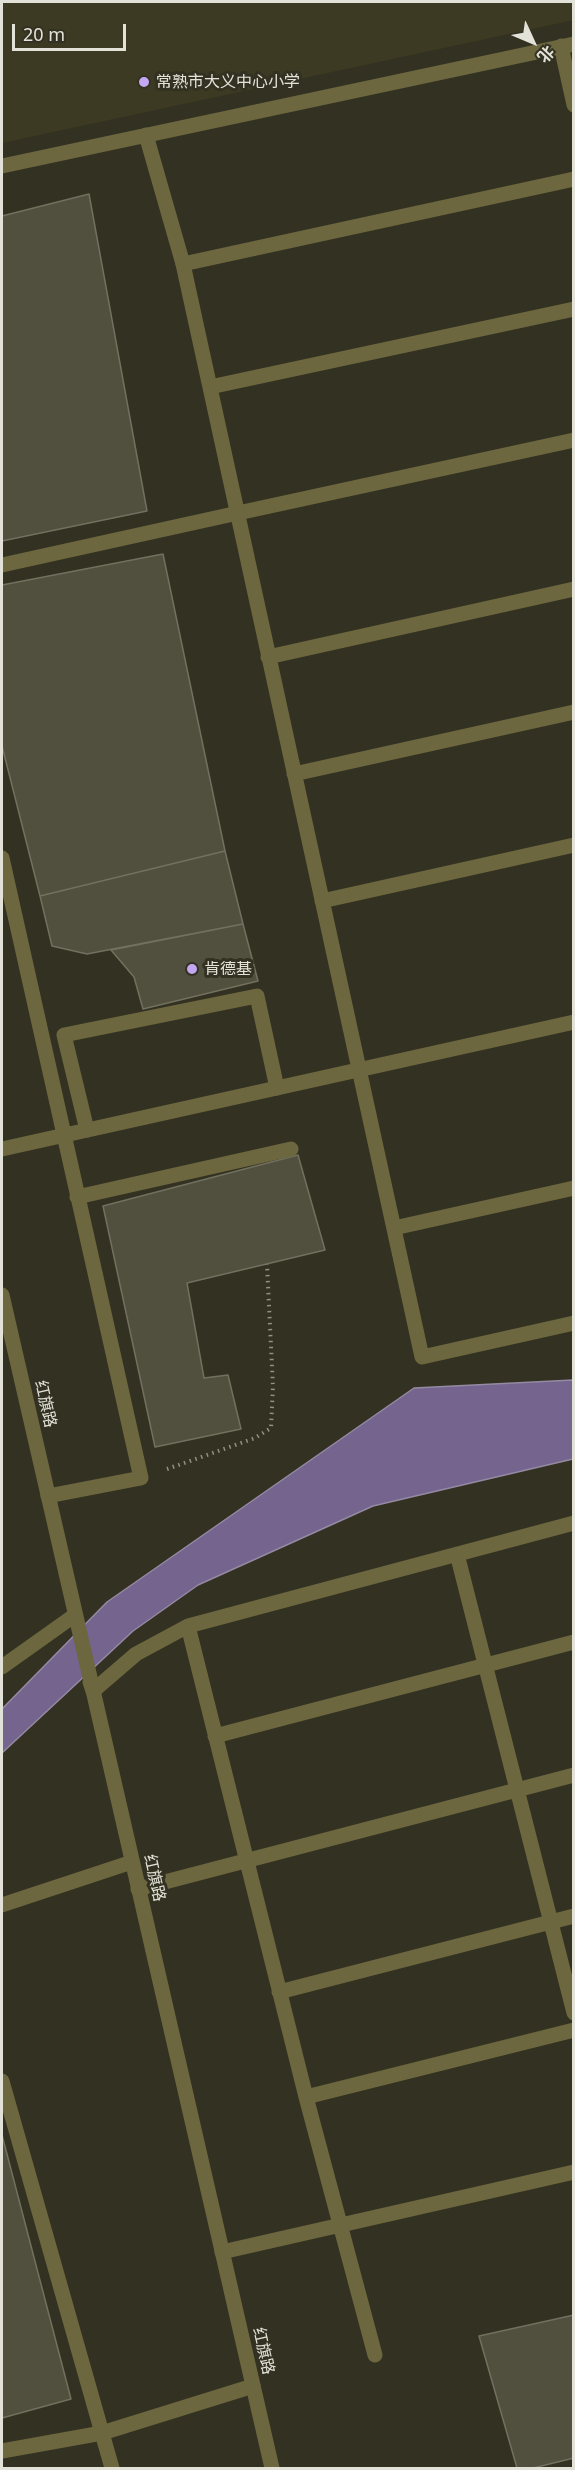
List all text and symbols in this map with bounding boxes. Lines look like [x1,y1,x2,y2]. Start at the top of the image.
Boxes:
scale bar [15,12,129,50]
north arrow [503,12,563,72]
text: 20 m [23,22,65,46]
text: 北 [532,41,559,68]
place label: 常熟市大义中心小学 [156,72,300,92]
marker: 常熟市大义中心小学 [137,75,151,89]
place label: 肯德基 [204,959,252,979]
marker: 肯德基 [185,962,199,976]
street label: 红旗路 [30,1378,60,1430]
street label: 红旗路 [139,1852,169,1904]
street label: 红旗路 [248,2325,278,2377]

